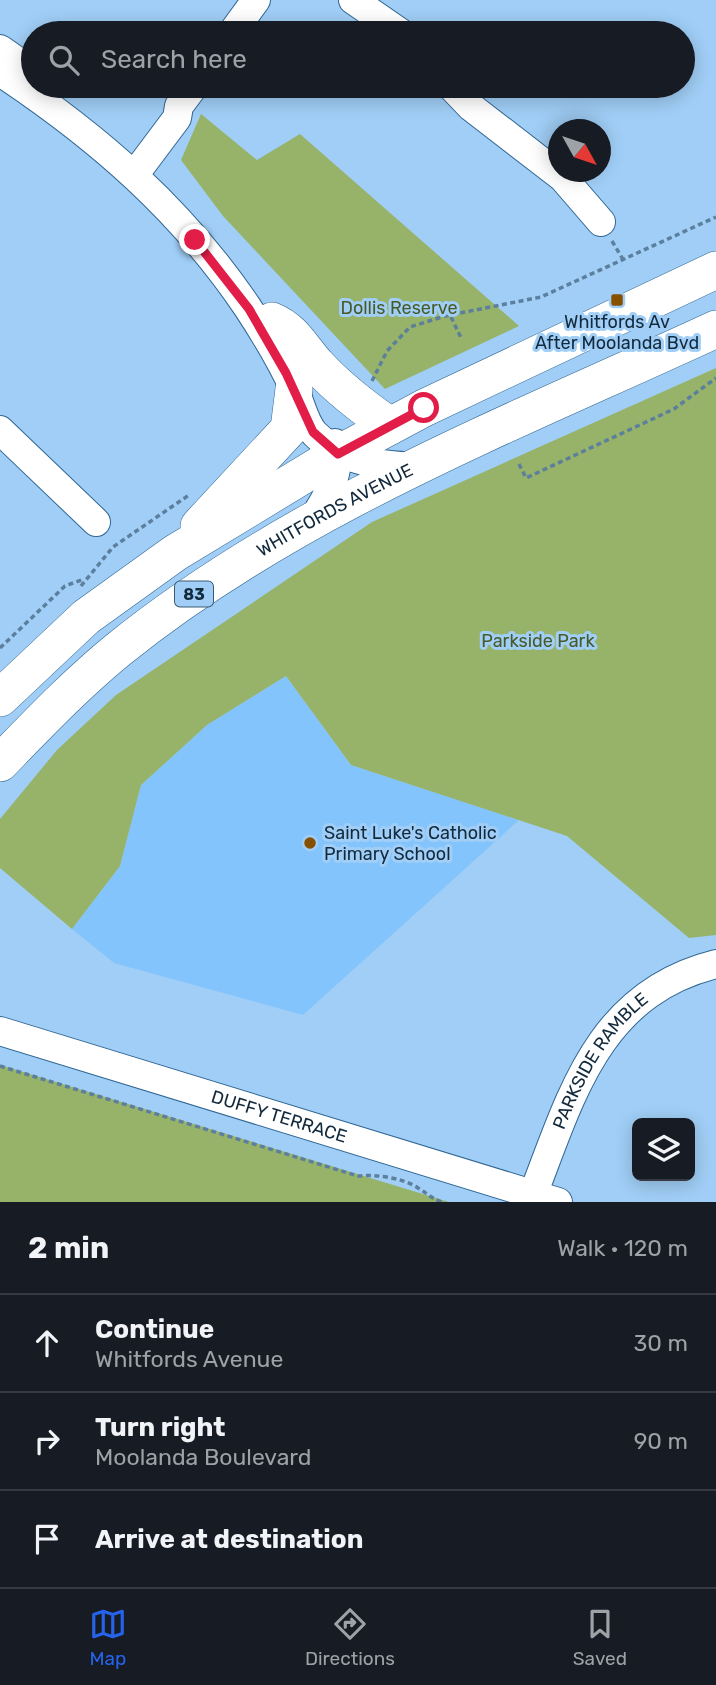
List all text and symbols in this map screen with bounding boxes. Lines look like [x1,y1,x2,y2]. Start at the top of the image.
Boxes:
search box [21,21,695,98]
icon: search [45,41,83,79]
text: Search here [101,44,247,75]
north arrow [548,119,611,182]
route end [179,224,210,255]
marker: Whitfords Av After Moolanda Bvd [609,292,625,308]
park label: Dollis Reserve [340,297,458,319]
place label: Whitfords Av After Moolanda Bvd [535,311,699,354]
route start [408,392,439,423]
street label: WHITFORDS AVENUE [253,459,417,562]
road number: 83 [175,582,213,607]
park label: Parkside Park [481,630,595,652]
place label: Saint Luke's Catholic Primary School [324,822,497,865]
marker: Saint Luke's Catholic Primary School [302,835,318,851]
street label: PARKSIDE RAMBLE [548,988,652,1132]
street label: DUFFY TERRACE [209,1085,350,1148]
map controls [632,1118,695,1181]
button: layers [632,1118,695,1181]
text: 2 min [28,1230,109,1266]
text: Walk · 120 m [557,1234,688,1262]
text: Continue [95,1314,214,1345]
icon: ahead [28,1324,66,1362]
text: 30 m [633,1329,688,1357]
text: Whitfords Avenue [95,1345,283,1373]
text: Turn right [95,1412,225,1443]
icon: right [28,1422,66,1460]
text: 90 m [634,1427,688,1455]
text: Moolanda Boulevard [95,1443,312,1471]
icon: arrive [28,1520,66,1558]
text: Arrive at destination [95,1524,363,1555]
tab: Map [89,1605,127,1670]
tab: Directions [305,1605,395,1670]
tab: Saved [573,1605,627,1670]

